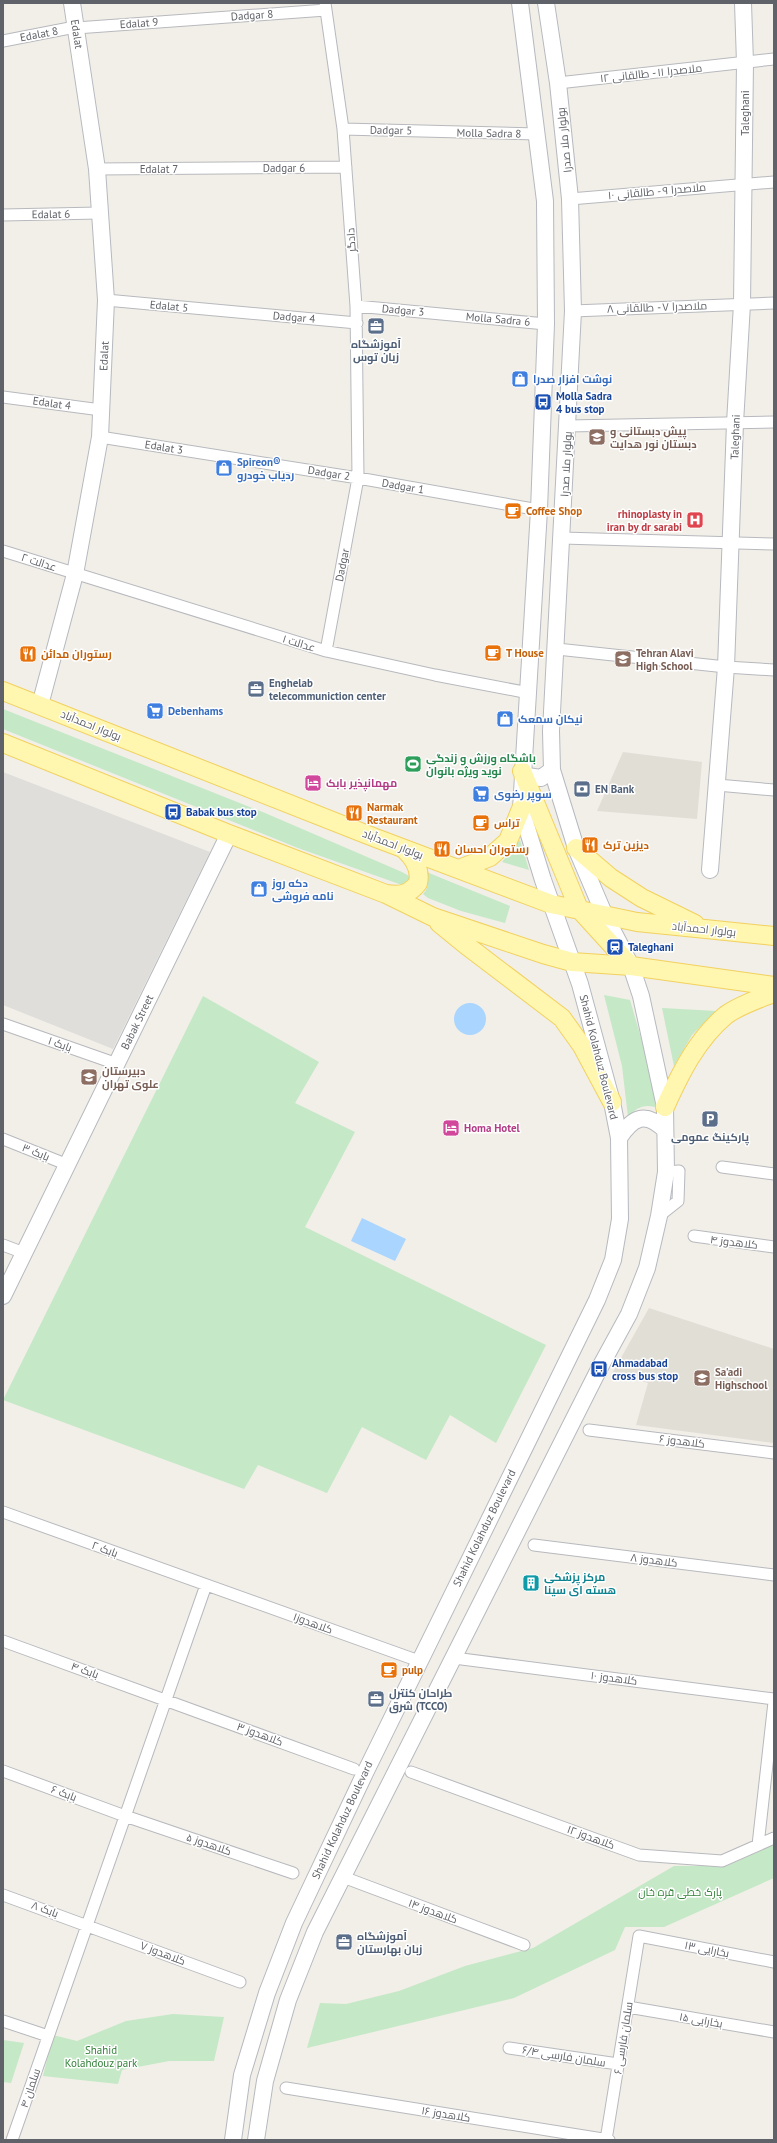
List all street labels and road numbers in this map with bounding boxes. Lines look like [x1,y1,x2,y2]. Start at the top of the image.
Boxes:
street label: Dadgar 8 [230,7,274,23]
street label: Edalat 9 [119,15,159,31]
street label: Edalat [68,18,86,50]
street label: Edalat 8 [19,23,59,45]
street label: ملاصدرا ۱۱ - طالقانی ۱۲ [599,61,703,85]
street label: Taleghani [738,90,752,136]
street label: بولوار ملا صدرا [554,107,574,173]
street label: Dadgar 5 [370,123,412,137]
street label: Molla Sadra 8 [456,125,522,141]
street label: Dadgar 6 [263,161,305,175]
street label: Edalat 7 [140,162,178,176]
street label: ملاصدرا ۹ - طالقانی ۱۰ [607,180,707,202]
street label: Edalat 6 [32,207,70,221]
street label: دادگر [343,227,359,254]
street label: Edalat 5 [149,297,189,315]
street label: ملاصدرا ۷ - طالقانی ۸ [607,298,707,316]
street label: Dadgar 3 [381,301,425,319]
street label: Dadgar 4 [272,308,316,326]
street label: Molla Sadra 6 [465,309,531,329]
street label: Edalat [96,341,112,371]
street label: Edalat 4 [32,393,72,413]
street label: Taleghani [727,414,743,460]
street label: بولوار ملا صدرا [557,431,575,497]
street label: Edalat 3 [144,437,184,457]
street label: Dadgar 2 [307,463,351,483]
street label: Dadgar 1 [381,475,425,497]
street label: Dadgar [332,547,352,583]
street label: عدالت ۲ [20,550,58,574]
street label: عدالت ۱ [281,631,317,655]
street label: بولوار احمدآباد [59,706,123,744]
street label: بولوار احمدآباد [360,826,426,862]
street label: بولوار احمدآباد [671,919,737,939]
street label: Babak Street [118,992,156,1052]
street label: Shahid Kolahduz Boulevard [577,993,621,1121]
street label: بابک ۱ [46,1033,74,1055]
street label: بابک ۳ [20,1140,52,1164]
street label: کلاهدوز ۴ [709,1232,759,1252]
street label: کلاهدوز ۶ [658,1431,706,1451]
street label: Shahid Kolahduz Boulevard [450,1467,518,1589]
street label: بابک ۲ [90,1538,120,1560]
street label: کلاهدوز ۸ [630,1550,679,1570]
street label: کلاهدوز۱ [291,1609,335,1637]
street label: بابک ۴ [69,1659,101,1681]
street label: کلاهدوز ۱۰ [590,1668,638,1688]
street label: کلاهدوز ۳ [235,1719,285,1749]
street label: Shahid Kolahduz Boulevard [309,1759,376,1881]
street label: بابک ۶ [49,1782,79,1804]
street label: کلاهدوز ۱۲ [565,1822,617,1852]
street label: کلاهدوز ۵ [185,1830,233,1858]
street label: کلاهدوز ۱۴ [406,1896,460,1926]
street label: بابک ۸ [29,1898,61,1920]
street label: کلاهدوز ۷ [138,1938,188,1968]
street label: بخارایی ۱۳ [684,1938,731,1960]
street label: سلمان فارسی ۶ [610,2001,636,2075]
street label: بخارایی ۱۵ [678,2009,724,2031]
street label: سلمان فارسی ۶/۴ [521,2042,607,2070]
street label: سلمان ۴ [17,2066,43,2110]
street label: کلاهدوز ۱۶ [421,2103,472,2125]

